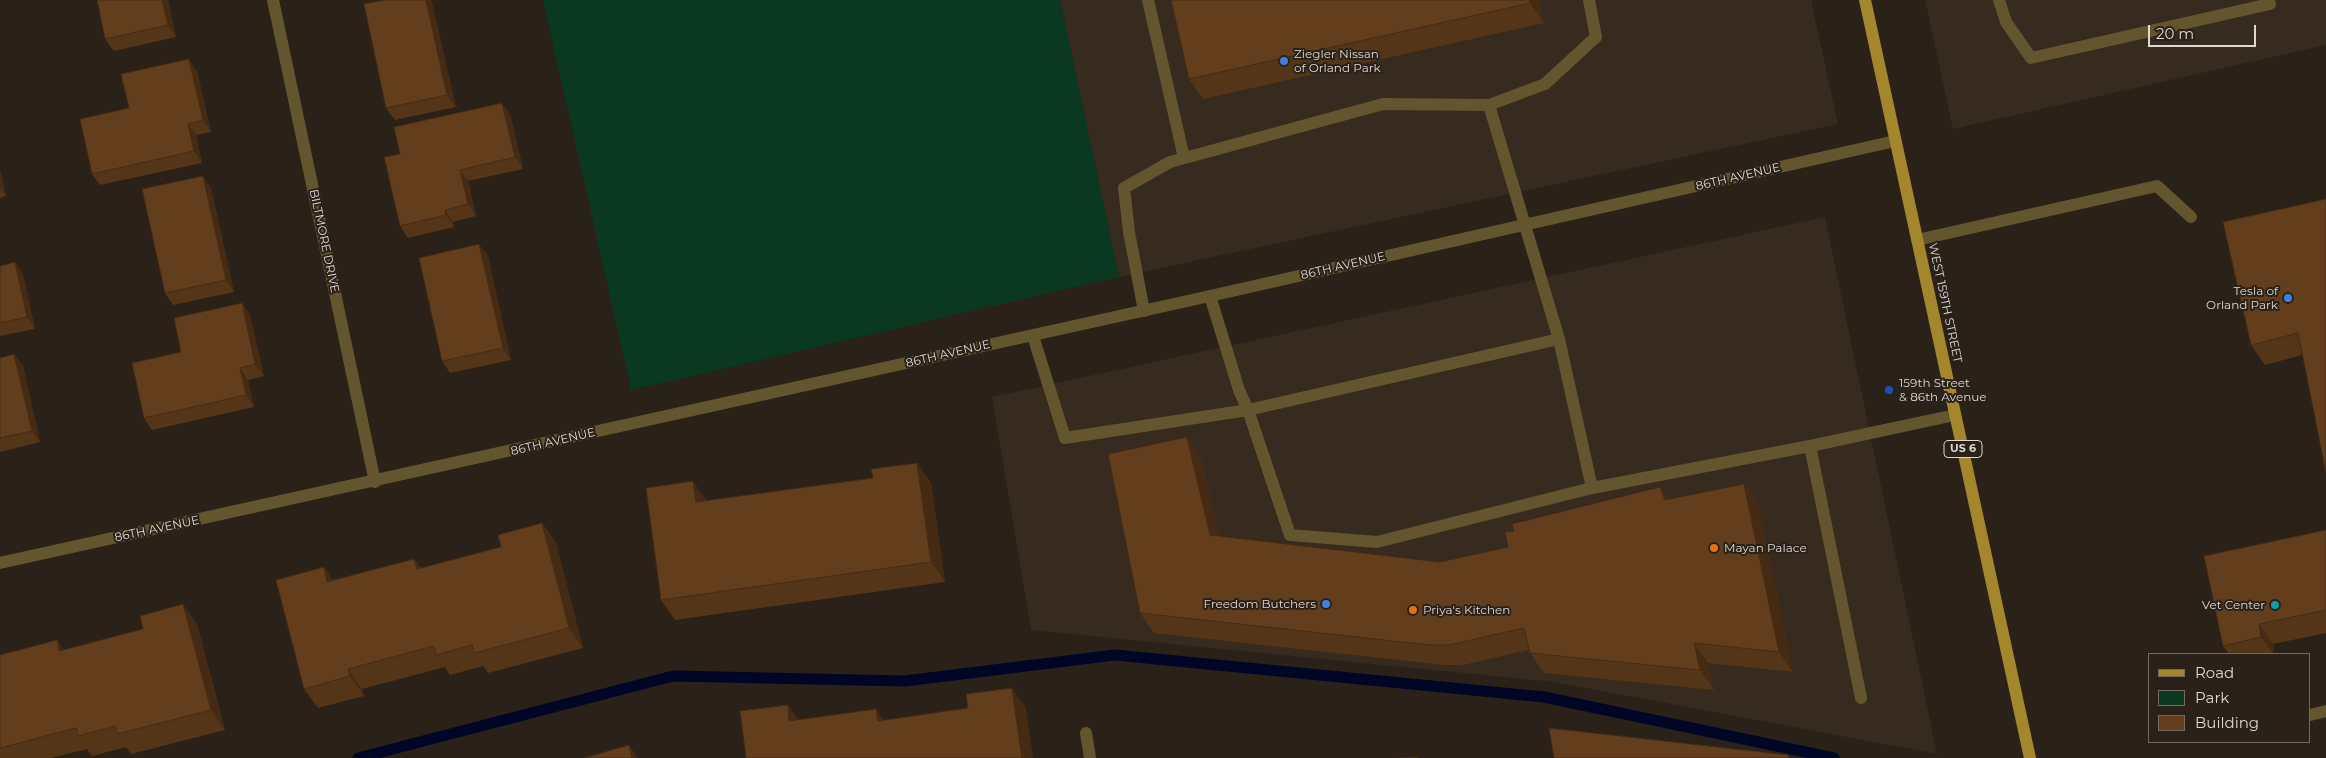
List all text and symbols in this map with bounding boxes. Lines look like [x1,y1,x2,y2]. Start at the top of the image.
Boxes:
scale bar [2151,15,2258,47]
text: 20 m [2156,24,2194,43]
place label: Ziegler Nissan of Orland Park [1294,47,1381,75]
marker: Ziegler Nissan of Orland Park [1278,55,1290,67]
street label: 86TH AVENUE [1694,160,1782,194]
street label: BILTMORE DRIVE [306,188,342,294]
street label: WEST 159TH STREET [1925,242,1965,364]
street label: 86TH AVENUE [1299,249,1387,283]
place label: Tesla of Orland Park [2206,284,2278,312]
marker: Tesla of Orland Park [2282,292,2294,304]
street label: 86TH AVENUE [904,337,992,371]
place label: 159th Street & 86th Avenue [1899,376,1987,404]
marker: 159th Street & 86th Avenue [1883,384,1895,396]
street label: 86TH AVENUE [509,425,597,459]
road number: US 6 [1944,440,1982,458]
street label: 86TH AVENUE [113,513,201,545]
place label: Mayan Palace [1724,541,1807,555]
marker: Mayan Palace [1708,542,1720,554]
place label: Freedom Butchers [1203,597,1316,611]
marker: Freedom Butchers [1320,598,1332,610]
place label: Vet Center [2202,598,2265,612]
marker: Vet Center [2269,599,2281,611]
place label: Priya's Kitchen [1423,603,1510,617]
marker: Priya's Kitchen [1407,604,1419,616]
legend [2148,653,2311,743]
text: Road [2195,663,2234,682]
text: Park [2195,688,2229,707]
text: Building [2195,713,2259,732]

